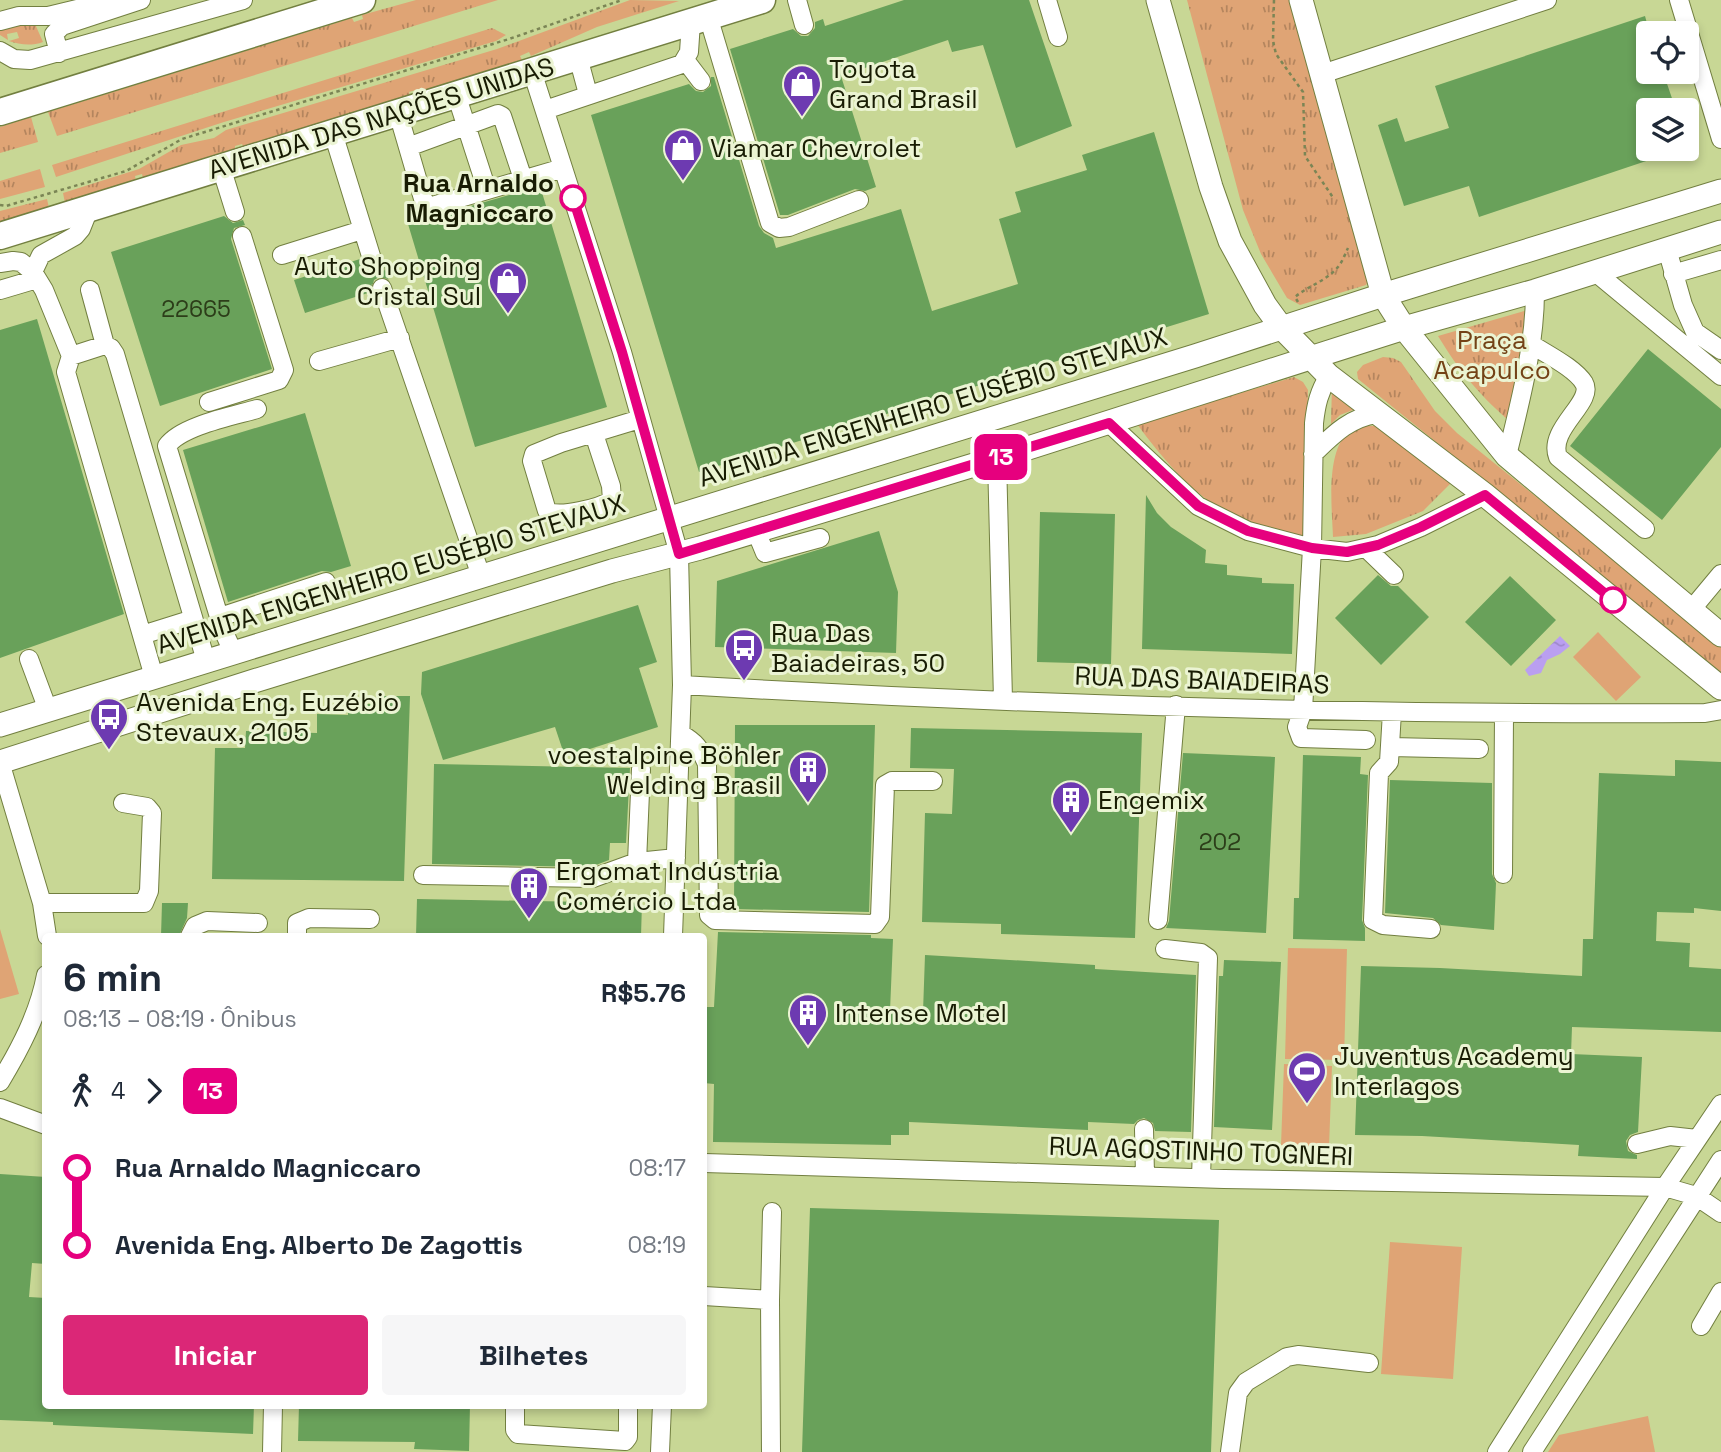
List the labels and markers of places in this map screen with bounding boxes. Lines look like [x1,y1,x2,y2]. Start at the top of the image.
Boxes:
place label: Toyota Grand Brasil [829,52,978,116]
shop icon: Toyota Grand Brasil [781,63,823,118]
shop icon: Viamar Chevrolet [662,127,704,182]
place label: Viamar Chevrolet [710,131,921,165]
place label: Rua Arnaldo Magniccaro [403,166,554,230]
marker: Rua Arnaldo Magniccaro [560,185,586,211]
place label: Auto Shopping Cristal Sul [294,249,481,313]
shop icon: Auto Shopping Cristal Sul [487,260,529,315]
unlabelled marker [1600,587,1626,613]
place label: Rua Das Baiadeiras, 50 [771,616,945,680]
bus stop icon: Rua Das Baiadeiras, 50 [723,627,765,682]
place label: Avenida Eng. Euzébio Stevaux, 2105 [136,685,399,749]
bus stop icon: Avenida Eng. Euzébio Stevaux, 2105 [88,696,130,751]
place label: voestalpine Böhler Welding Brasil [548,738,781,802]
building icon: voestalpine Böhler Welding Brasil [787,749,829,804]
building icon: Engemix [1050,779,1092,834]
place label: Engemix [1098,783,1205,817]
place label: Ergomat Indústria Comércio Ltda [556,854,779,918]
building icon: Ergomat Indústria Comércio Ltda [508,865,550,920]
building icon: Intense Motel [787,992,829,1047]
place label: Intense Motel [835,996,1007,1030]
place label: Juventus Academy Interlagos [1334,1039,1574,1103]
sports icon: Juventus Academy Interlagos [1286,1050,1328,1105]

